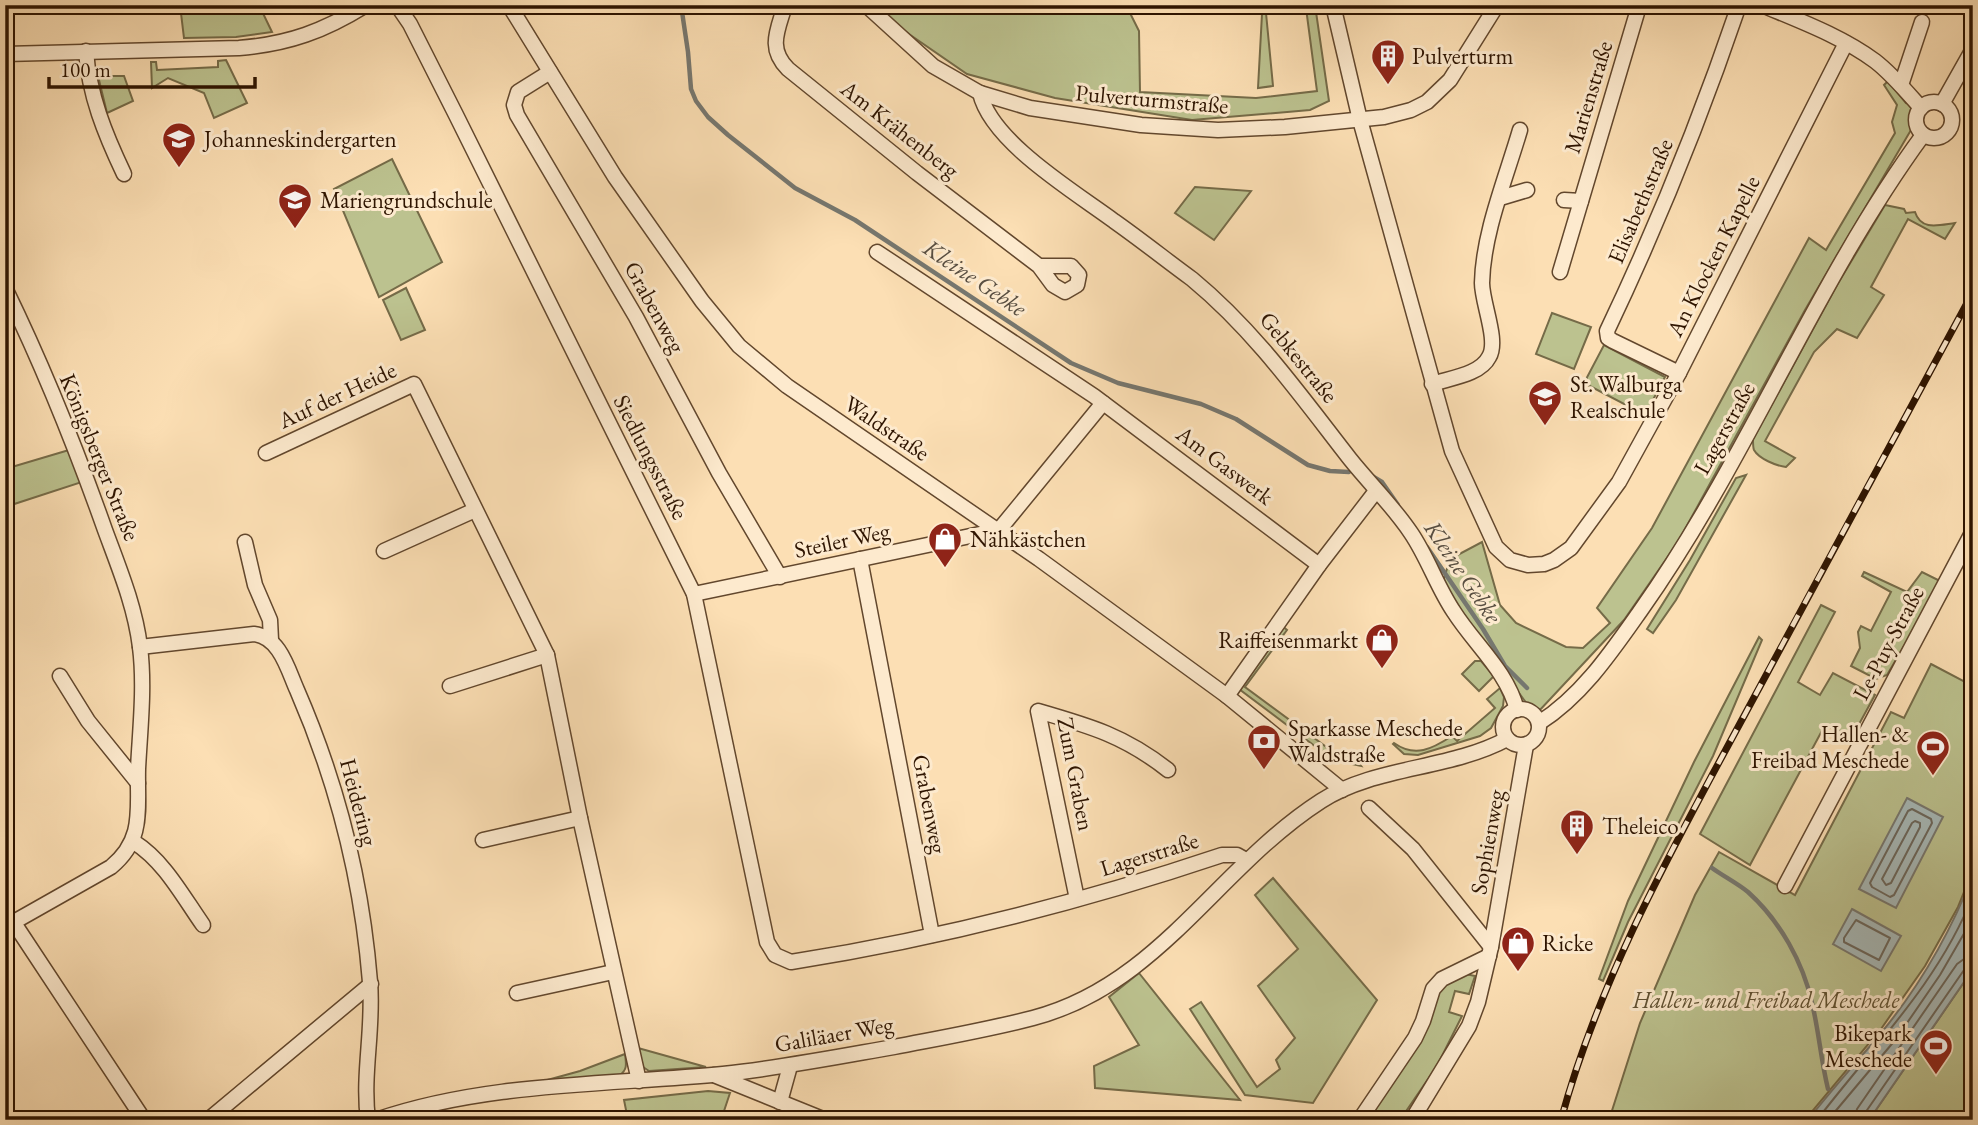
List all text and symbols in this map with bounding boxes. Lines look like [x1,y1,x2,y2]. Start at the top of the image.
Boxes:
building icon: Pulverturm [1369,37,1407,86]
street label: Marienstraße [1557,37,1619,157]
place label: Pulverturm [1412,41,1514,71]
scale bar [49,46,256,90]
text: 100 m [60,56,111,83]
street label: Am Krähenberg [834,73,966,185]
street label: Pulverturmstraße [1074,77,1230,121]
school or university icon: Johanneskindergarten [160,120,198,169]
place label: Johanneskindergarten [202,124,397,154]
street label: Elisabethstraße [1600,134,1680,268]
street label: An Klocken Kapelle [1659,170,1767,342]
school or university icon: Mariengrundschule [276,181,314,230]
place label: Mariengrundschule [320,185,493,215]
water label: Kleine Gebke [917,231,1033,324]
street label: Grabenweg [618,256,693,359]
street label: Gebkestraße [1253,305,1345,409]
street label: Auf der Heide [272,355,401,436]
street label: Königsberger Straße [53,369,147,545]
place label: St. Walburga Realschule [1570,369,1683,425]
street label: Lagerstraße [1686,376,1762,480]
school or university icon: St. Walburga Realschule [1526,378,1564,427]
street label: Waldstraße [838,388,936,468]
street label: Siedlungsstraße [607,390,695,524]
street label: Am Gaswerk [1169,418,1281,512]
water label: Kleine Gebke [1417,513,1510,630]
street label: Steiler Weg [791,515,894,565]
shop icon: Nähkästchen [926,520,964,569]
place label: Nähkästchen [970,524,1086,554]
street label: Le-Puy-Straße [1845,581,1931,705]
shop icon: Raiffeisenmarkt [1363,621,1401,670]
place label: Raiffeisenmarkt [1218,625,1359,655]
place label: Sparkasse Meschede Waldstraße [1288,713,1463,769]
street label: Zum Graben [1050,715,1102,833]
place label: Hallen- & Freibad Meschede [1751,719,1909,775]
bank icon: Sparkasse Meschede Waldstraße [1245,722,1283,771]
sports icon: Hallen- & Freibad Meschede [1914,728,1952,777]
street label: Grabenweg [906,752,954,857]
street label: Heidering [333,755,385,850]
street label: Sophienweg [1463,786,1511,897]
building icon: Theleico [1558,807,1596,856]
place label: Theleico [1602,811,1679,841]
street label: Lagerstraße [1096,825,1202,883]
shop icon: Ricke [1499,924,1537,973]
place label: Ricke [1542,928,1593,958]
park label: Hallen- und Freibad Meschede [1632,985,1900,1015]
street label: Galiläaer Weg [772,1009,897,1059]
place label: Bikepark Meschede [1825,1018,1913,1074]
sports icon: Bikepark Meschede [1917,1027,1955,1076]

